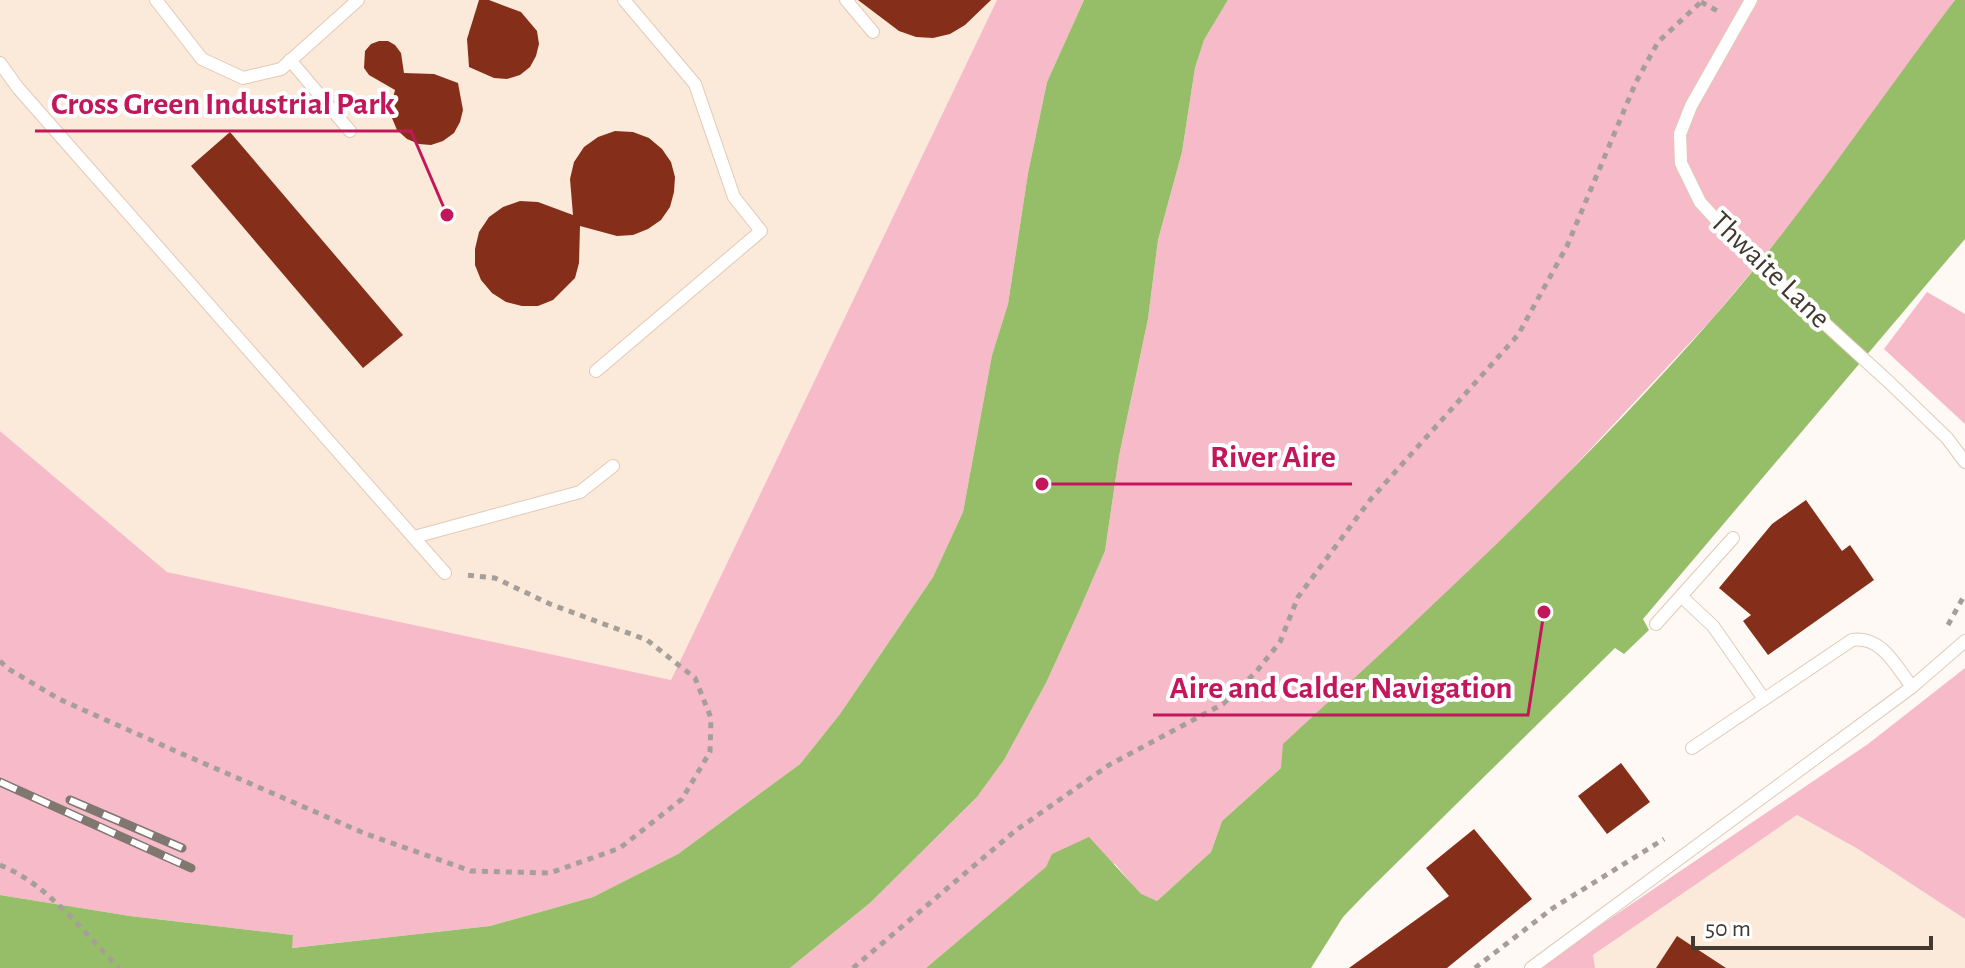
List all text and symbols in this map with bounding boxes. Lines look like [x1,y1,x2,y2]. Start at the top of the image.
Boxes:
callout: Cross Green Industrial Park [35,75,411,131]
text: Cross Green Industrial Park [51,88,395,120]
street label: Thwaite Lane [1704,206,1836,334]
callout: River Aire [1194,428,1352,484]
text: River Aire [1210,441,1336,473]
callout: Aire and Calder Navigation [1153,659,1528,715]
text: Aire and Calder Navigation [1170,672,1512,704]
scale bar [1693,900,1931,950]
text: 50 m [1705,917,1751,941]

